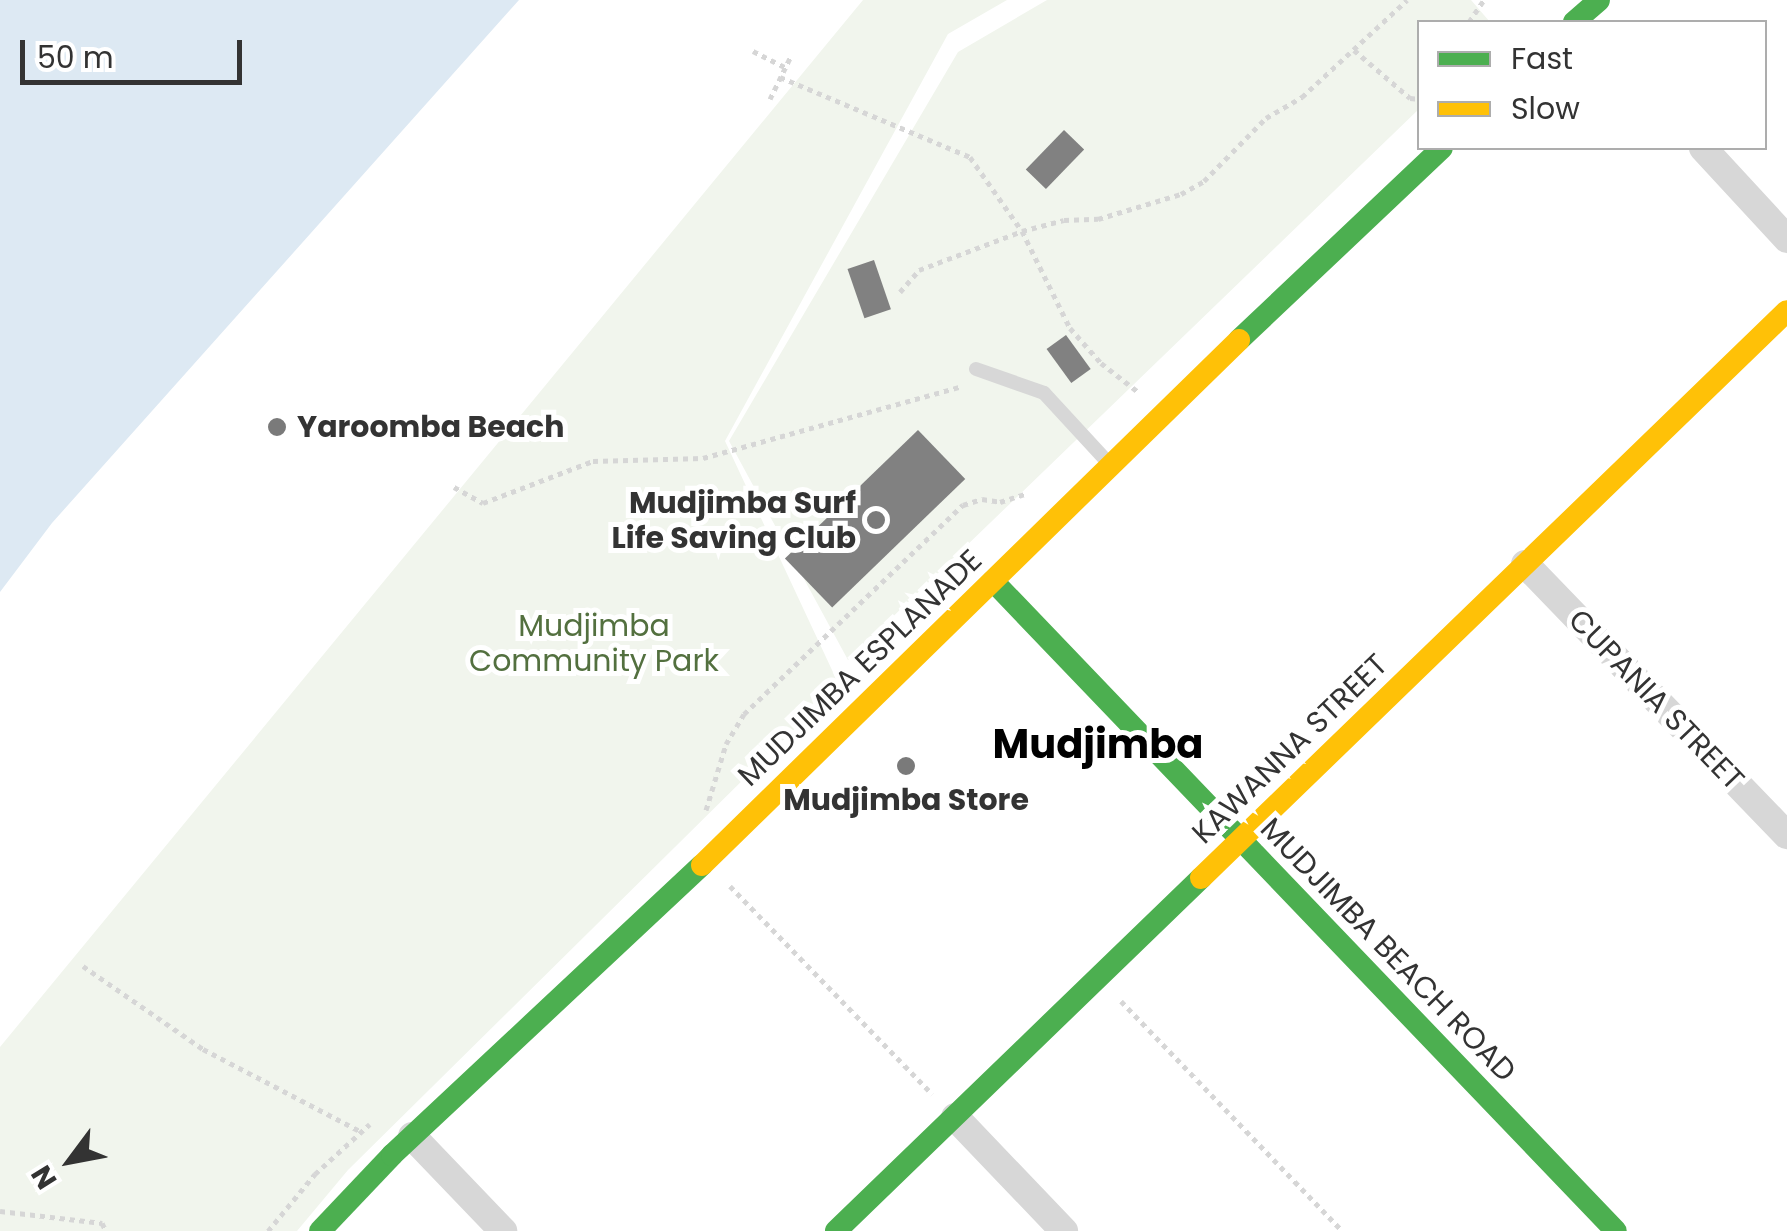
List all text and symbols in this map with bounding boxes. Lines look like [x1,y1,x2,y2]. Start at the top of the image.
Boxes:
scale bar [25,20,248,82]
legend [1417,20,1767,150]
text: 50 m [37,36,114,79]
text: Fast [1511,37,1573,80]
text: Slow [1511,87,1580,130]
place label: Yaroomba Beach [297,409,564,445]
marker: Yaroomba Beach [266,416,288,438]
place label: Mudjimba Surf Life Saving Club [612,485,856,556]
marker: Mudjimba Surf Life Saving Club [865,509,887,531]
street label: MUDJIMBA ESPLANADE [731,542,989,794]
street label: CUPANIA STREET [1561,602,1751,798]
park label: Mudjimba Community Park [469,608,719,678]
street label: KAWANNA STREET [1185,647,1395,851]
district label: Mudjimba [992,720,1204,768]
marker: Mudjimba Store [895,755,917,777]
place label: Mudjimba Store [783,782,1029,818]
street label: MUDJIMBA BEACH ROAD [1253,811,1523,1089]
north arrow [20,1111,120,1211]
text: N [22,1158,66,1196]

